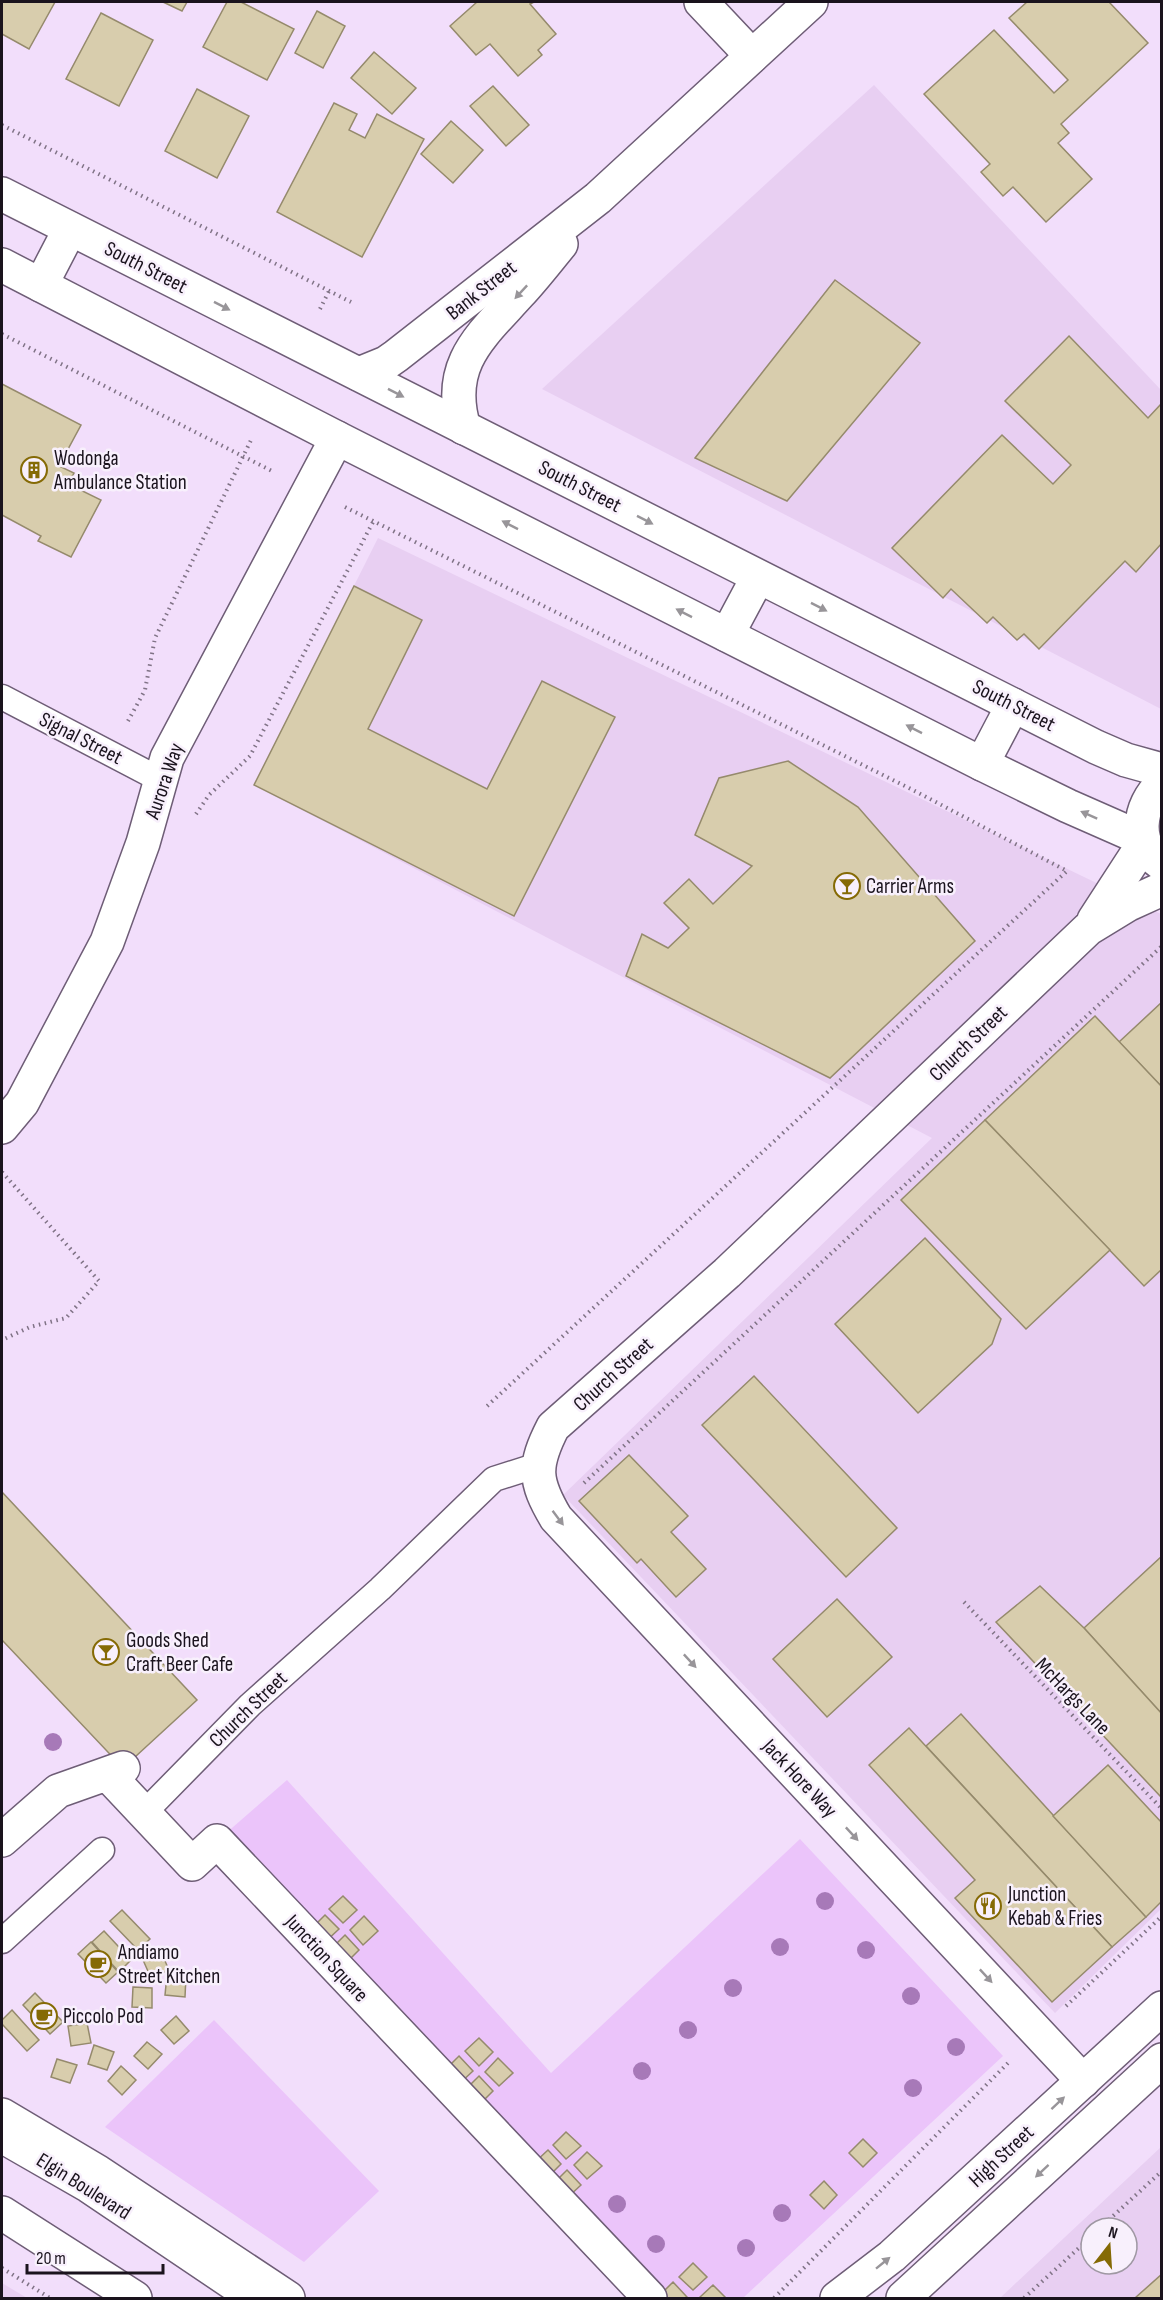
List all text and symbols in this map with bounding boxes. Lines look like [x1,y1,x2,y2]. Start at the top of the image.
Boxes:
street label: South Street [100,236,191,299]
street label: Bank Street [441,255,521,326]
one-way arrow [514,285,528,300]
one-way arrow [214,301,231,310]
one-way arrow [388,389,405,398]
place label: Wodonga Ambulance Station [53,446,187,495]
building icon: Wodonga Ambulance Station [19,455,49,485]
street label: South Street [534,455,625,518]
one-way arrow [637,515,654,524]
one-way arrow [502,520,519,530]
one-way arrow [811,603,828,612]
one-way arrow [675,608,692,618]
street label: South Street [968,674,1059,737]
street label: Signal Street [35,707,127,770]
one-way arrow [906,725,923,734]
street label: Aurora Way [140,740,189,823]
one-way arrow [1081,811,1098,820]
bar icon: Carrier Arms [832,871,862,901]
place label: Carrier Arms [866,874,954,899]
street label: Church Street [924,1000,1013,1087]
street label: Church Street [568,1332,658,1417]
one-way arrow [551,1511,563,1526]
place label: Goods Shed Craft Beer Cafe [126,1628,233,1677]
bar icon: Goods Shed Craft Beer Cafe [91,1637,121,1667]
one-way arrow [683,1653,696,1668]
street label: McHargs Lane [1030,1653,1116,1740]
street label: Church Street [204,1666,293,1753]
street label: Jack Hore Way [756,1733,842,1823]
one-way arrow [845,1826,858,1841]
place label: Junction Kebab & Fries [1007,1882,1102,1931]
restaurant icon: Junction Kebab & Fries [973,1891,1003,1921]
street label: Junction Square [279,1909,373,2007]
place label: Andiamo Street Kitchen [117,1940,220,1989]
cafe icon: Andiamo Street Kitchen [83,1949,113,1979]
one-way arrow [978,1969,992,1983]
cafe icon: Piccolo Pod [29,2001,59,2031]
place label: Piccolo Pod [63,2004,143,2029]
one-way arrow [1051,2097,1065,2111]
street label: High Street [964,2120,1039,2193]
street label: Elgin Boulevard [32,2148,136,2225]
one-way arrow [1034,2164,1049,2178]
north arrow [1079,2216,1139,2276]
text: N [1106,2223,1120,2243]
scale bar [27,2237,164,2275]
text: 20 m [36,2248,66,2269]
one-way arrow [875,2257,891,2270]

